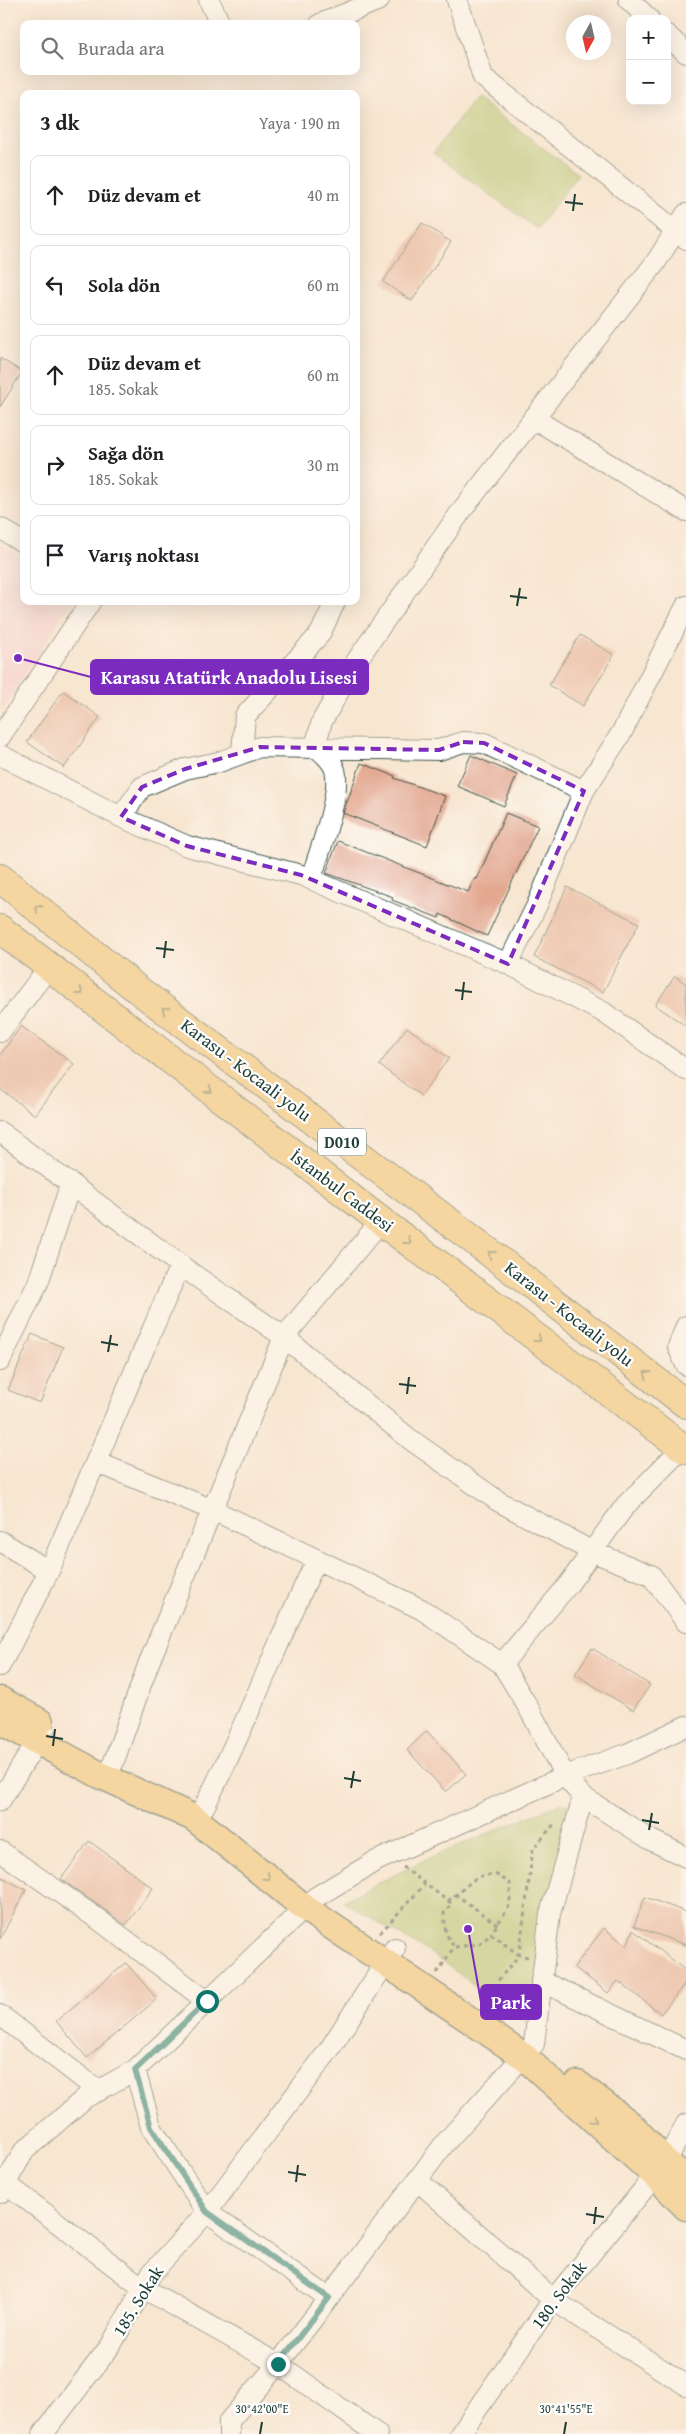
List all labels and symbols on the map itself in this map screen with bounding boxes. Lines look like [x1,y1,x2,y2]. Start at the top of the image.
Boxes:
north arrow [566,15,611,60]
callout: Karasu Atatürk Anadolu Lisesi [91,660,368,694]
text: Karasu Atatürk Anadolu Lisesi [101,663,357,691]
one-way arrow [35,906,44,914]
one-way arrow [74,986,84,995]
one-way arrow [161,1007,171,1016]
street label: Karasu - Kocaali yolu [175,1011,317,1128]
one-way arrow [203,1085,212,1093]
road number: D010 [318,1128,366,1156]
street label: İstanbul Caddesi [285,1143,400,1239]
one-way arrow [402,1236,411,1244]
one-way arrow [488,1251,497,1259]
street label: Karasu - Kocaali yolu [499,1255,640,1373]
one-way arrow [532,1333,542,1342]
one-way arrow [644,1371,653,1380]
one-way arrow [261,1872,270,1880]
callout: Park [481,1985,541,2019]
text: Park [491,1988,531,2016]
route start [196,1990,219,2013]
one-way arrow [589,2114,598,2123]
street label: 180. Sokak [524,2254,594,2334]
street label: 185. Sokak [105,2259,170,2341]
route end [267,2353,290,2376]
text: 30°42'00"E [235,2400,289,2417]
text: 30°41'55"E [539,2400,593,2417]

